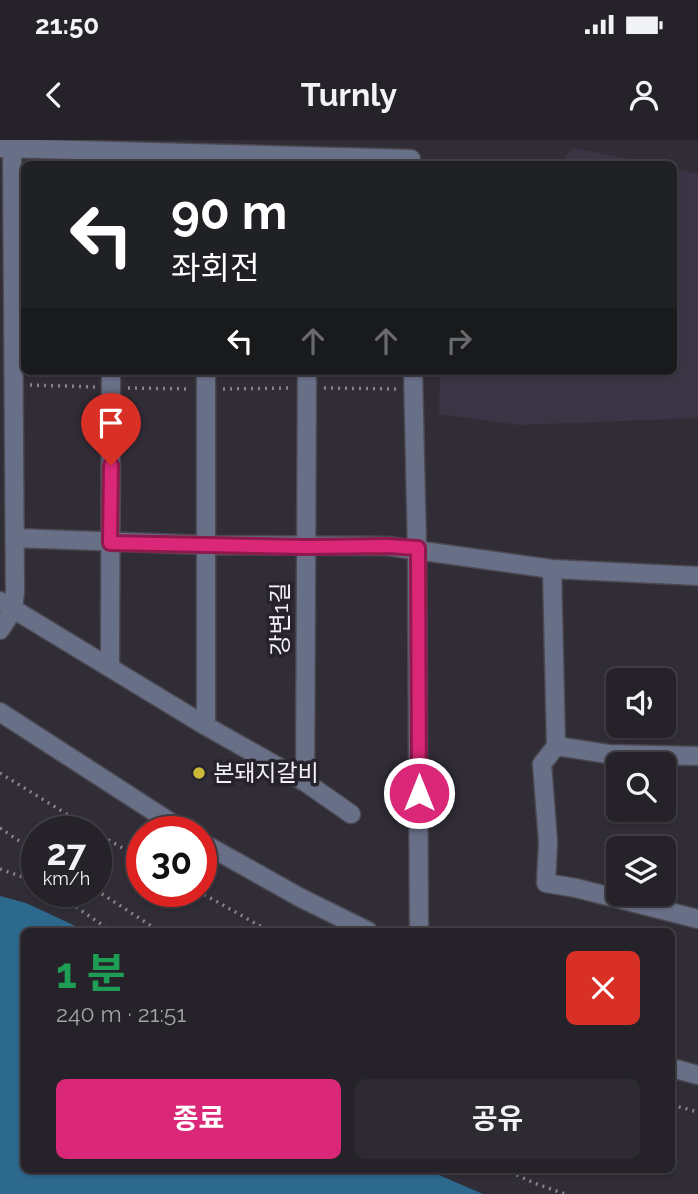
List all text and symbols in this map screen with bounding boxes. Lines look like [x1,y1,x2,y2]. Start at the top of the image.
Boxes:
text: 21:50 [35,10,99,40]
icon: back [35,76,73,114]
text: Turnly [301,76,397,113]
icon: person [625,76,663,114]
text: 90 m [171,183,287,240]
icon: left [56,189,147,280]
text: 좌회전 [171,249,259,286]
icon: left [221,322,259,360]
icon: ahead [294,322,332,360]
icon: ahead [367,322,405,360]
icon: right [440,322,478,360]
pin [81,393,141,465]
icon: arrive [92,404,130,442]
street label: 강변1길 [266,582,293,656]
map controls [606,668,676,906]
button: sound [606,668,676,738]
button: search [606,752,676,822]
position arrow [382,756,456,830]
place label: 본돼지갈비 [213,759,319,786]
marker: 본돼지갈비 [191,765,207,781]
speed limit sign: 30 [126,816,217,907]
text: 27 [47,832,86,873]
button: layers [606,836,676,906]
text: km/h [43,868,90,889]
text: 1 분 [56,949,125,998]
button: close [566,951,640,1025]
text: 240 m · 21:51 [56,1000,186,1027]
button: 종료 [56,1079,341,1159]
button: 공유 [355,1079,640,1159]

